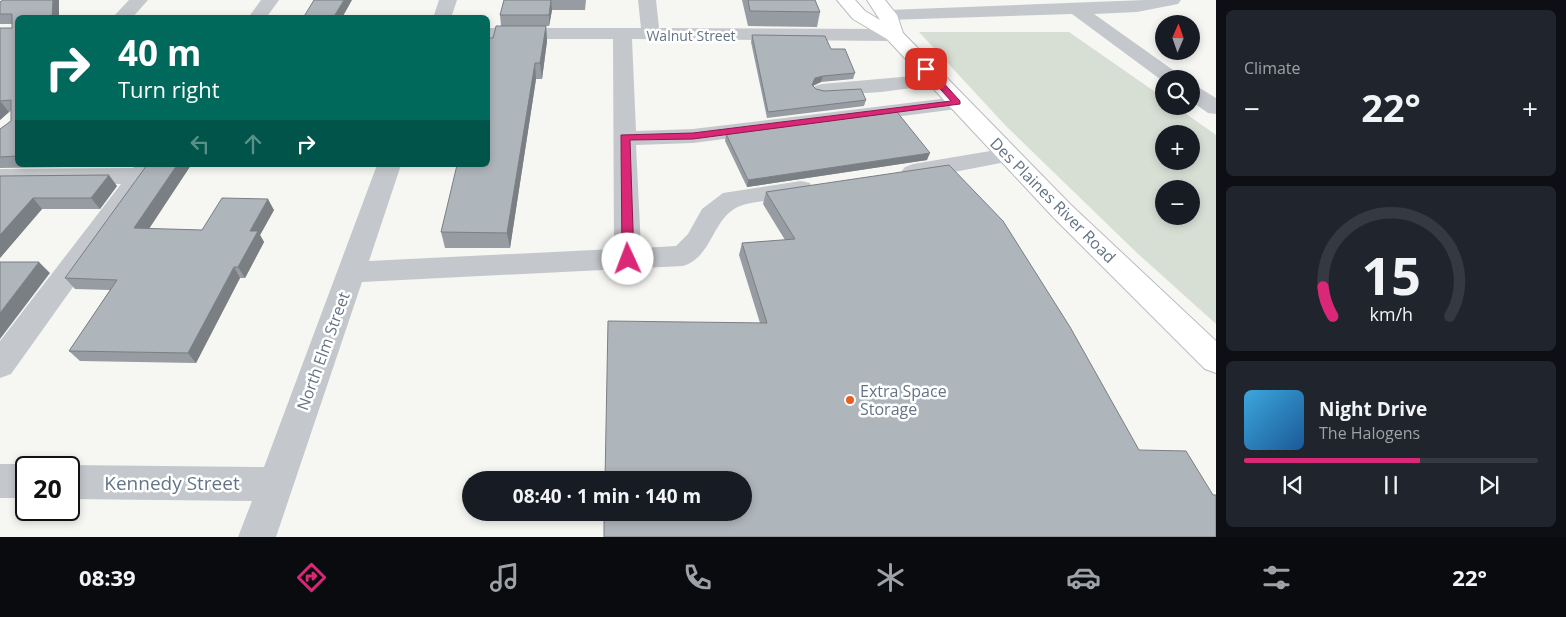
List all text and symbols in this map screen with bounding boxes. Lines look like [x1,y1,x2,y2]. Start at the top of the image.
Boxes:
north arrow [1155,15,1200,60]
map controls [1155,15,1200,225]
street label: Walnut Street [646,26,736,45]
text: 40 m [118,29,201,76]
icon: right [35,35,100,100]
pin [905,48,947,90]
icon: arrive [912,55,940,83]
text: Climate [1244,57,1301,79]
button: search [1155,70,1200,115]
text: Turn right [118,74,220,104]
text: 22° [1361,81,1421,133]
text: − [1244,89,1260,127]
text: + [1522,89,1538,127]
button: + [1155,125,1200,170]
icon: left [186,130,214,158]
icon: ahead [239,130,267,158]
icon: right [292,130,320,158]
street label: Des Plaines River Road [985,132,1121,268]
button: − [1155,180,1200,225]
position arrow [601,232,653,284]
text: 15 [1361,239,1421,310]
street label: North Elm Street [291,288,355,413]
text: km/h [1369,302,1413,326]
place label: Extra Space Storage [860,380,947,420]
marker: Extra Space Storage [844,394,856,406]
text: Night Drive [1319,396,1427,422]
text: The Halogens [1319,422,1420,444]
speed limit sign: 20 [15,456,80,521]
street label: Kennedy Street [104,470,240,496]
icon: previous [1279,471,1307,499]
icon: pause [1377,471,1405,499]
icon: next [1475,471,1503,499]
text: 08:40 · 1 min · 140 m [513,483,701,509]
icon: directions [294,560,329,595]
icon: music [487,560,522,595]
icon: phone [680,560,715,595]
icon: climate [873,560,908,595]
icon: car [1066,560,1101,595]
icon: filters [1259,560,1294,595]
text: 08:39 [79,562,136,592]
text: 22° [1452,562,1487,592]

